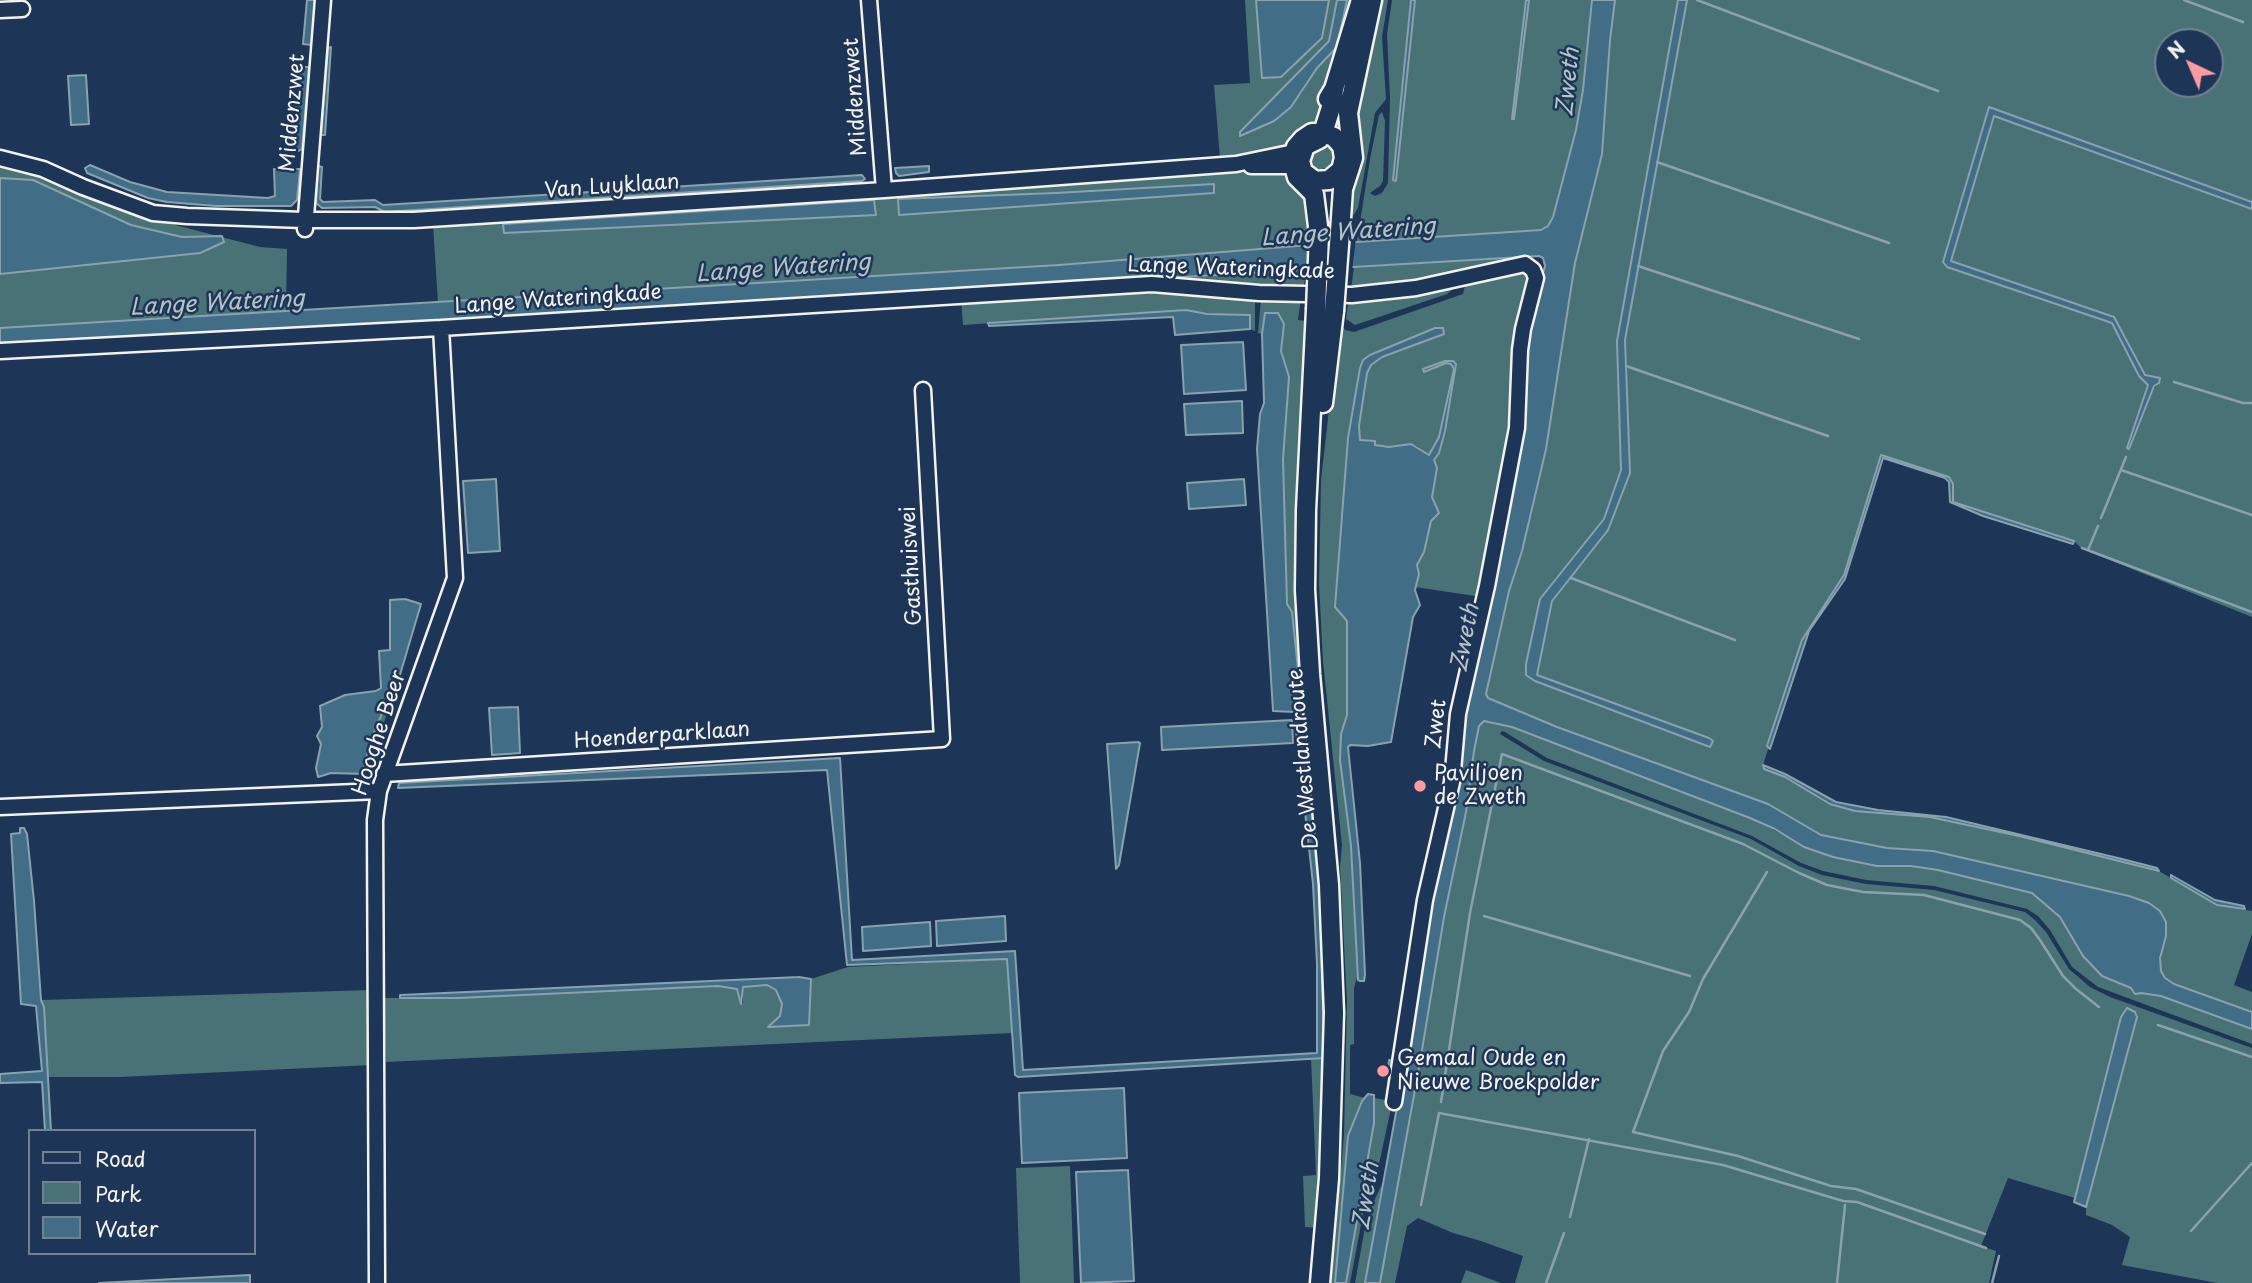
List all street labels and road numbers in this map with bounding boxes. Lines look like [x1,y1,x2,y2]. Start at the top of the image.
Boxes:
street label: Middenzwet [839,37,873,157]
street label: Middenzwet [275,53,311,173]
street label: Van Luyklaan [544,170,680,204]
street label: Lange Wateringkade [1127,253,1335,285]
street label: Lange Wateringkade [453,280,663,320]
street label: Gasthuiswei [896,506,928,626]
street label: Hooghe Beer [348,667,412,799]
street label: De Westlandroute [1284,668,1324,850]
street label: Zwet [1421,698,1453,750]
street label: Hoenderparklaan [573,717,751,755]

